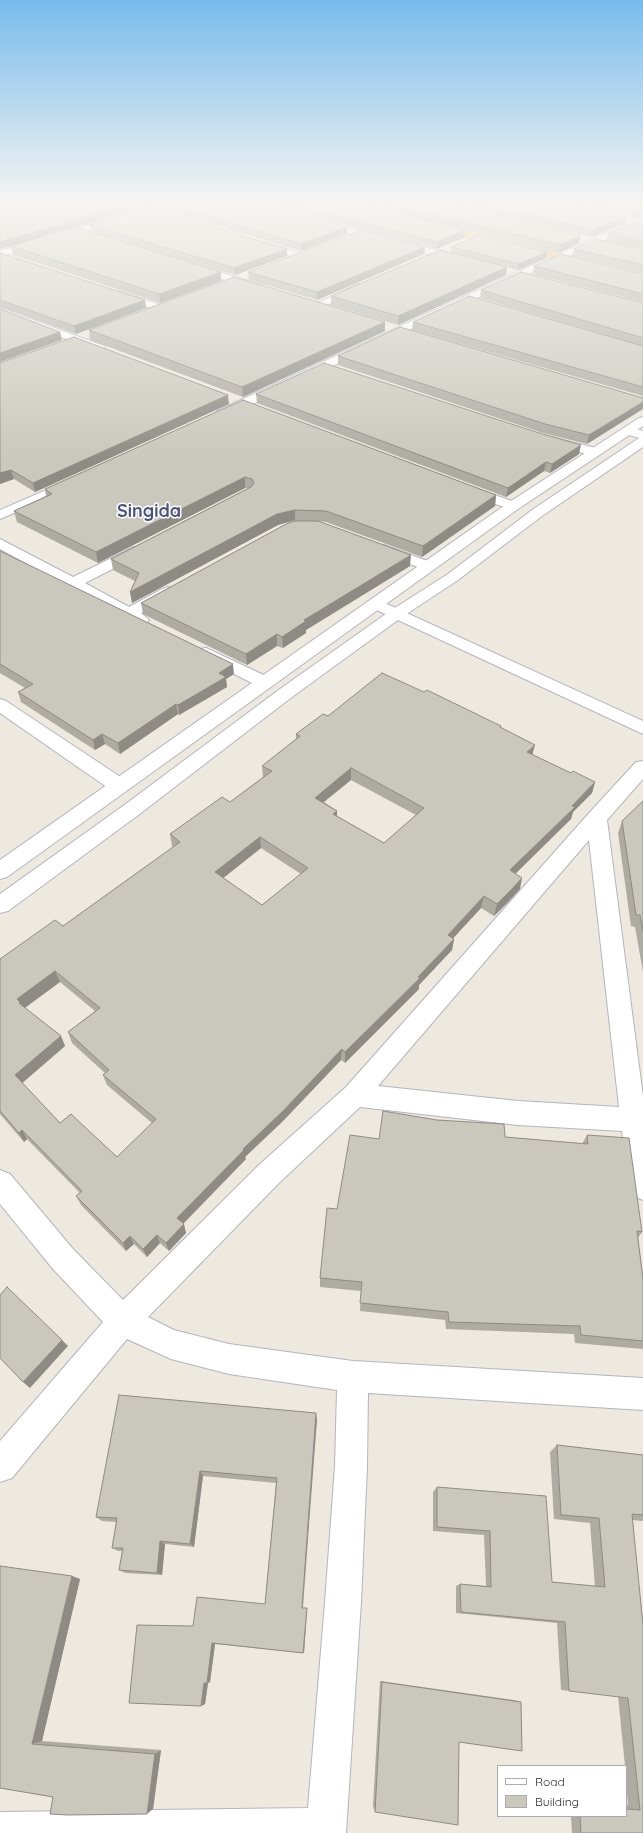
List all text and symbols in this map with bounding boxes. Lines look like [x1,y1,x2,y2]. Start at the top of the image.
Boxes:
district label: Singida [117,501,181,523]
legend [497,1765,627,1817]
text: Road [535,1774,565,1789]
text: Building [535,1794,579,1809]

